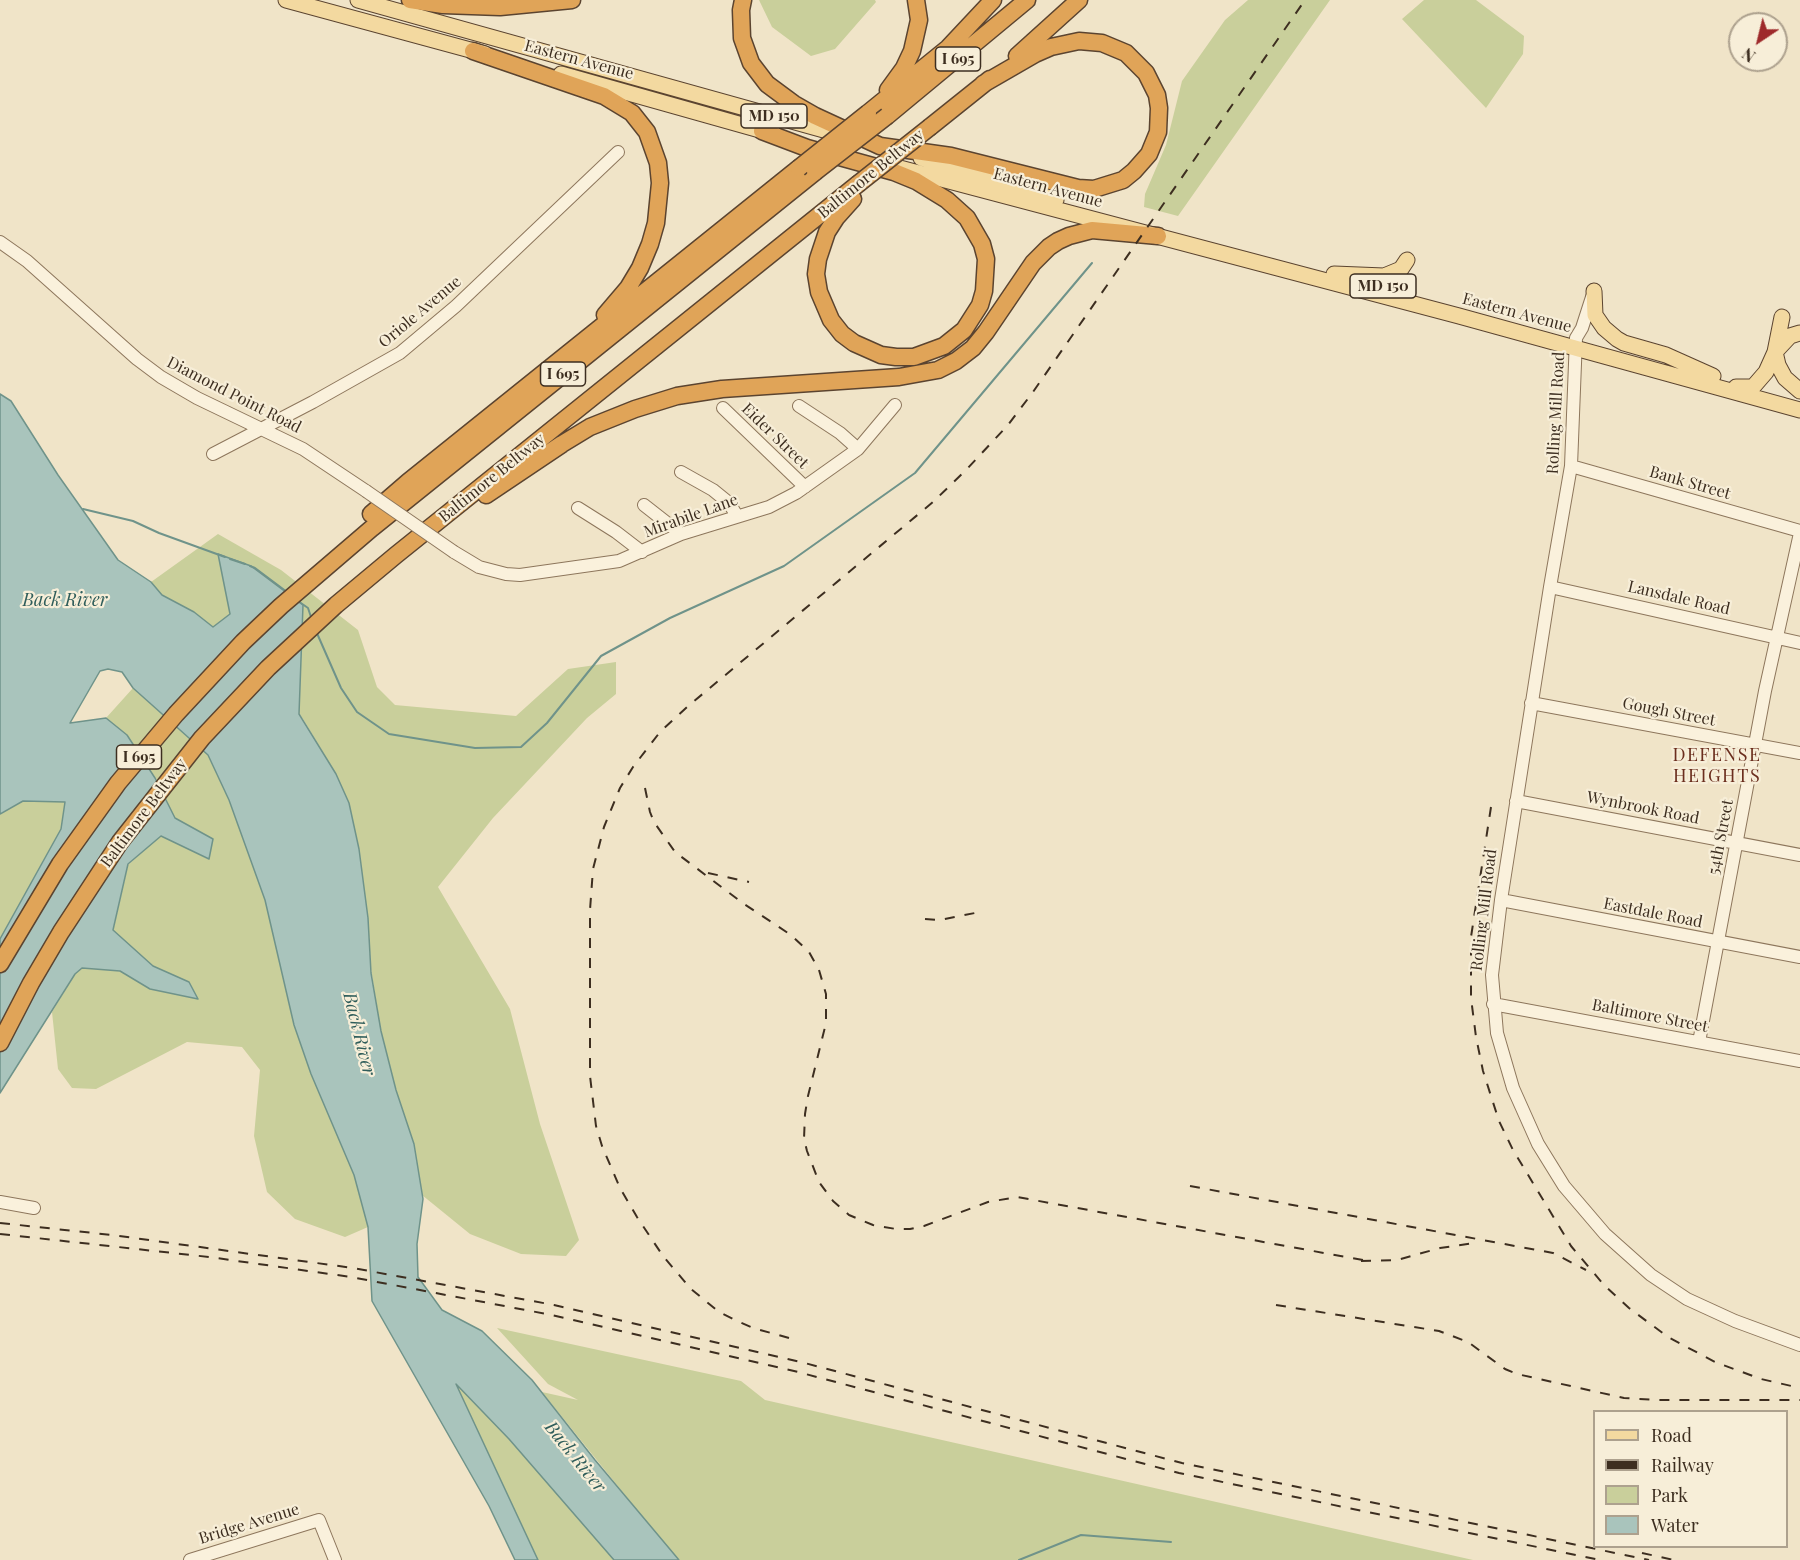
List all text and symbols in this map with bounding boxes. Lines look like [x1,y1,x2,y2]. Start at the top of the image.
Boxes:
north arrow [1728,12,1788,72]
street label: Eastern Avenue [522,36,636,84]
text: N [1738,44,1759,67]
road number: I 695 [936,47,980,71]
road number: MD 150 [741,104,807,128]
street label: Baltimore Beltway [814,125,928,223]
street label: Eastern Avenue [991,164,1105,212]
street label: Oriole Avenue [375,272,465,352]
road number: MD 150 [1350,274,1416,298]
street label: Eastern Avenue [1460,289,1574,337]
street label: Rolling Mill Road [1543,351,1569,475]
street label: Diamond Point Road [164,353,304,437]
road number: I 695 [540,362,586,386]
street label: Eider Street [737,399,813,473]
street label: Baltimore Beltway [435,429,549,527]
street label: Bank Street [1647,462,1733,504]
street label: Mirabile Lane [641,490,741,542]
street label: Lansdale Road [1626,577,1732,619]
water label: Back River [23,589,107,611]
street label: Gough Street [1621,694,1717,730]
district label: DEFENSE HEIGHTS [1673,744,1761,786]
road number: I 695 [116,745,162,769]
street label: Baltimore Beltway [97,755,191,871]
street label: Wynbrook Road [1585,788,1701,828]
street label: 54th Street [1704,798,1738,876]
street label: Rolling Mill Road [1467,848,1501,972]
street label: Eastdale Road [1602,894,1704,932]
water label: Back River [338,990,380,1078]
street label: Baltimore Street [1590,995,1710,1037]
legend [1593,1410,1788,1548]
water label: Back River [540,1417,610,1497]
text: Road [1651,1423,1692,1447]
text: Railway [1651,1453,1714,1477]
text: Park [1651,1483,1688,1507]
street label: Bridge Avenue [196,1500,302,1548]
text: Water [1651,1513,1699,1537]

